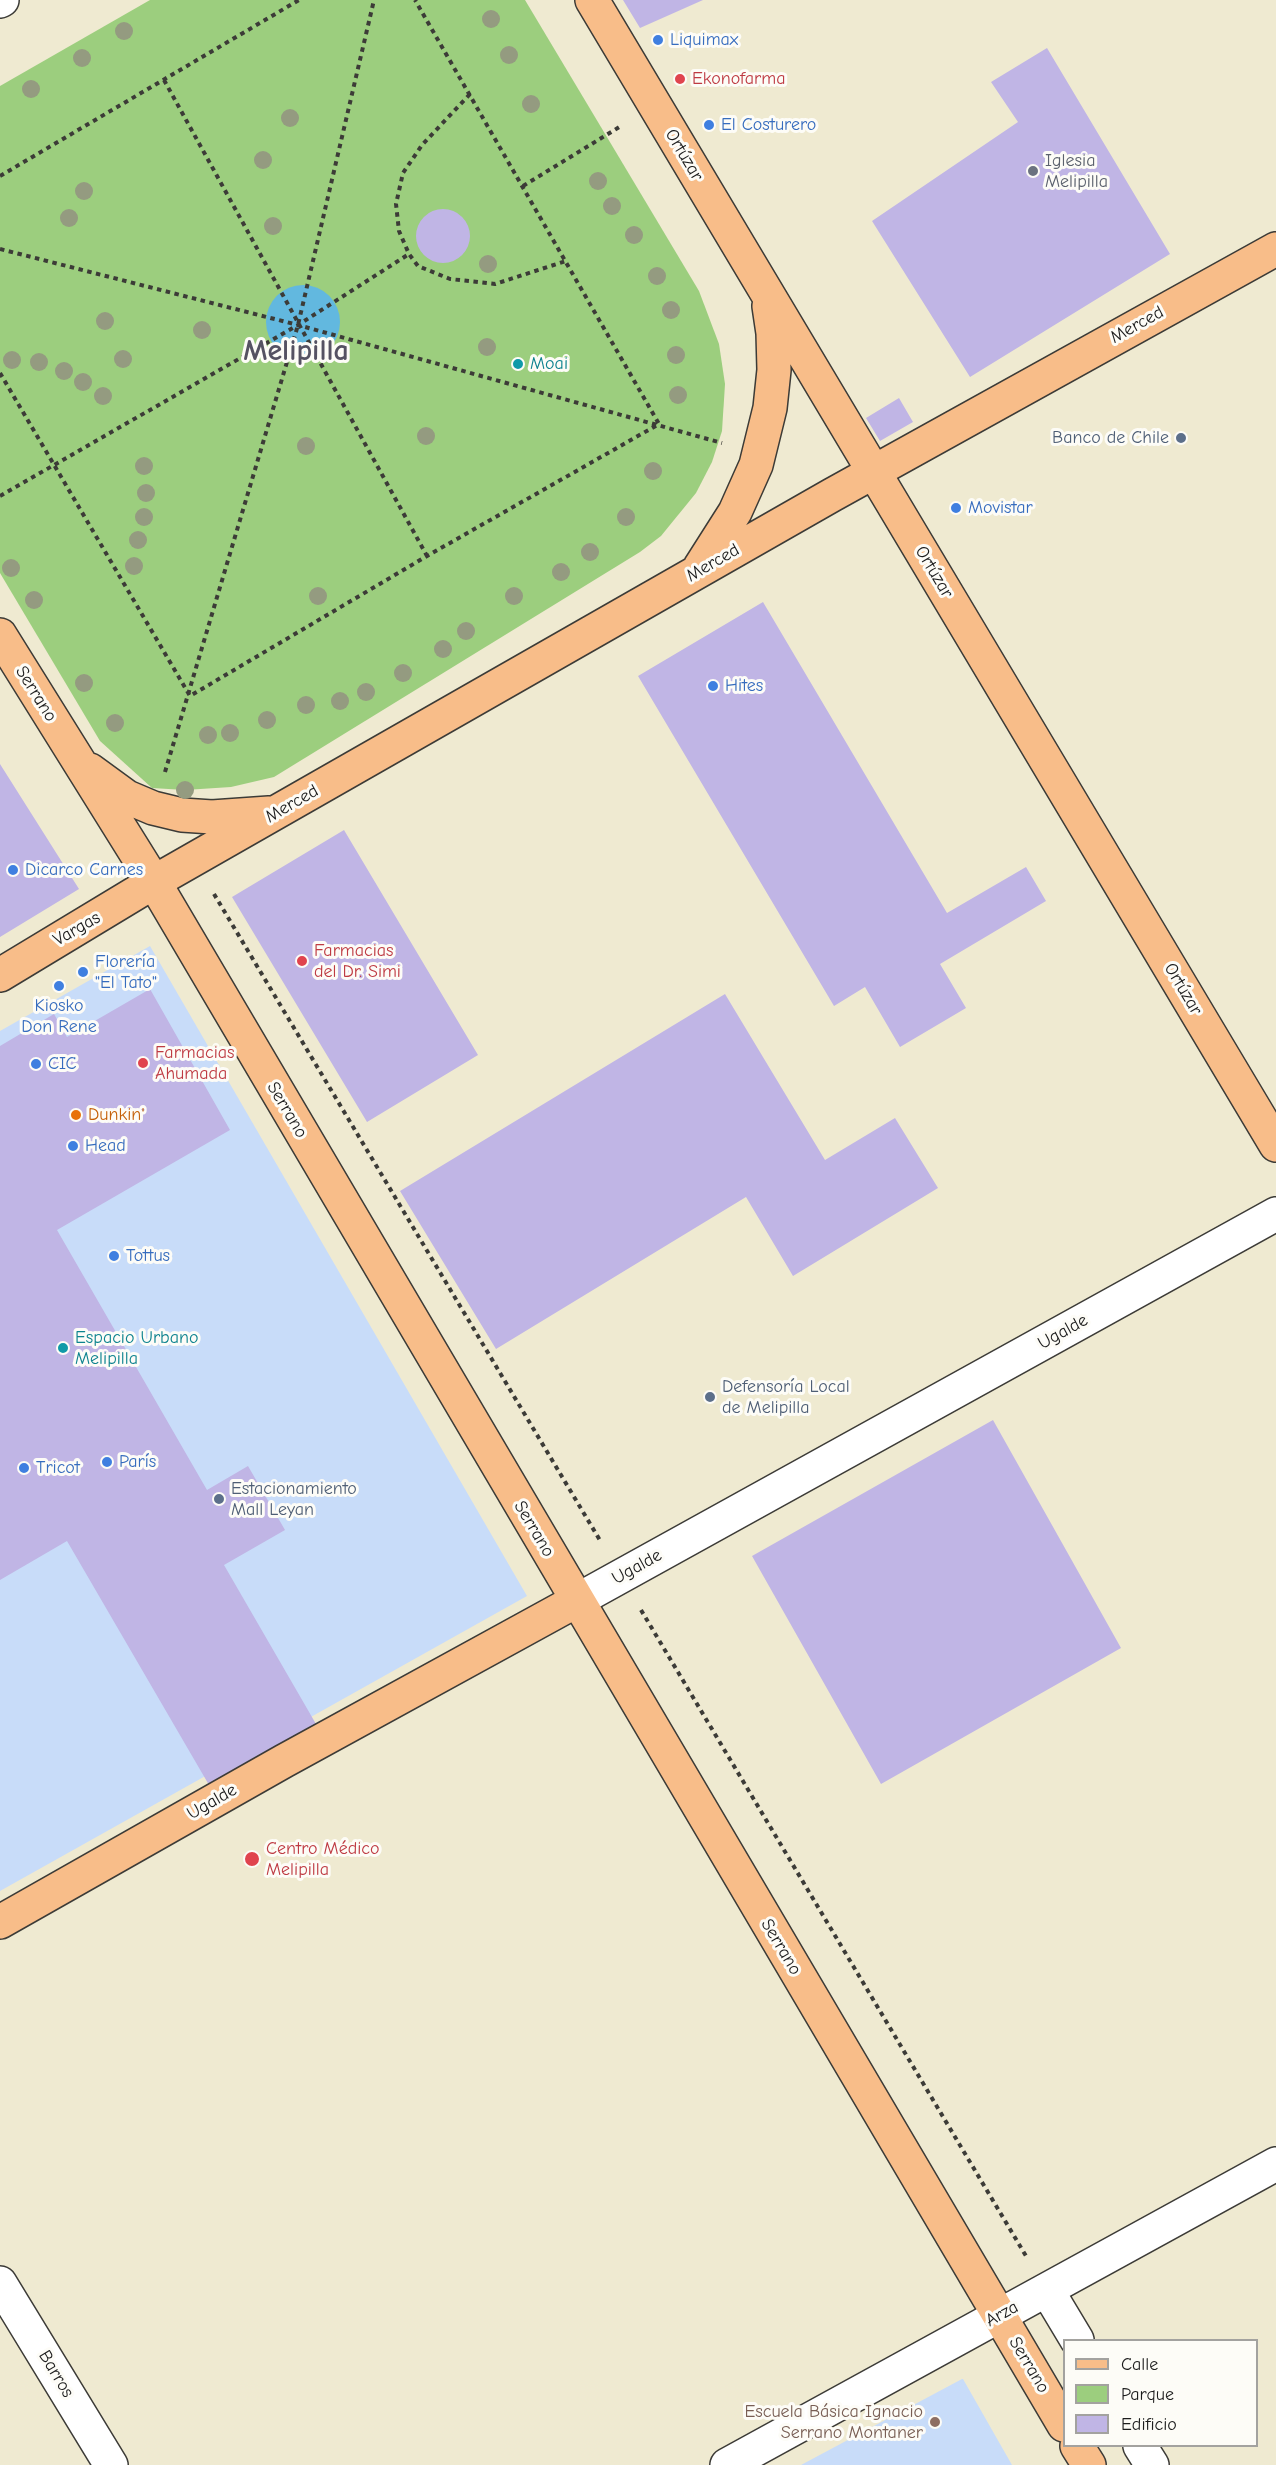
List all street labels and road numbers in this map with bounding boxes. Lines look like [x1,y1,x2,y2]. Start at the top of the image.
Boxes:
street label: Ortúzar [660,125,708,185]
street label: Merced [1106,302,1168,348]
street label: Merced [683,539,743,587]
street label: Ortúzar [910,542,958,602]
street label: Serrano [11,662,61,726]
street label: Merced [262,780,322,828]
street label: Vargas [50,907,104,951]
street label: Ortúzar [1159,959,1207,1019]
street label: Serrano [262,1078,312,1142]
street label: Ugalde [1034,1310,1092,1354]
street label: Serrano [509,1497,559,1561]
street label: Ugalde [608,1545,666,1589]
street label: Ugalde [183,1779,241,1825]
street label: Serrano [756,1915,806,1979]
street label: Arza [982,2296,1022,2332]
street label: Serrano [1004,2333,1054,2397]
street label: Barros [34,2346,78,2402]

